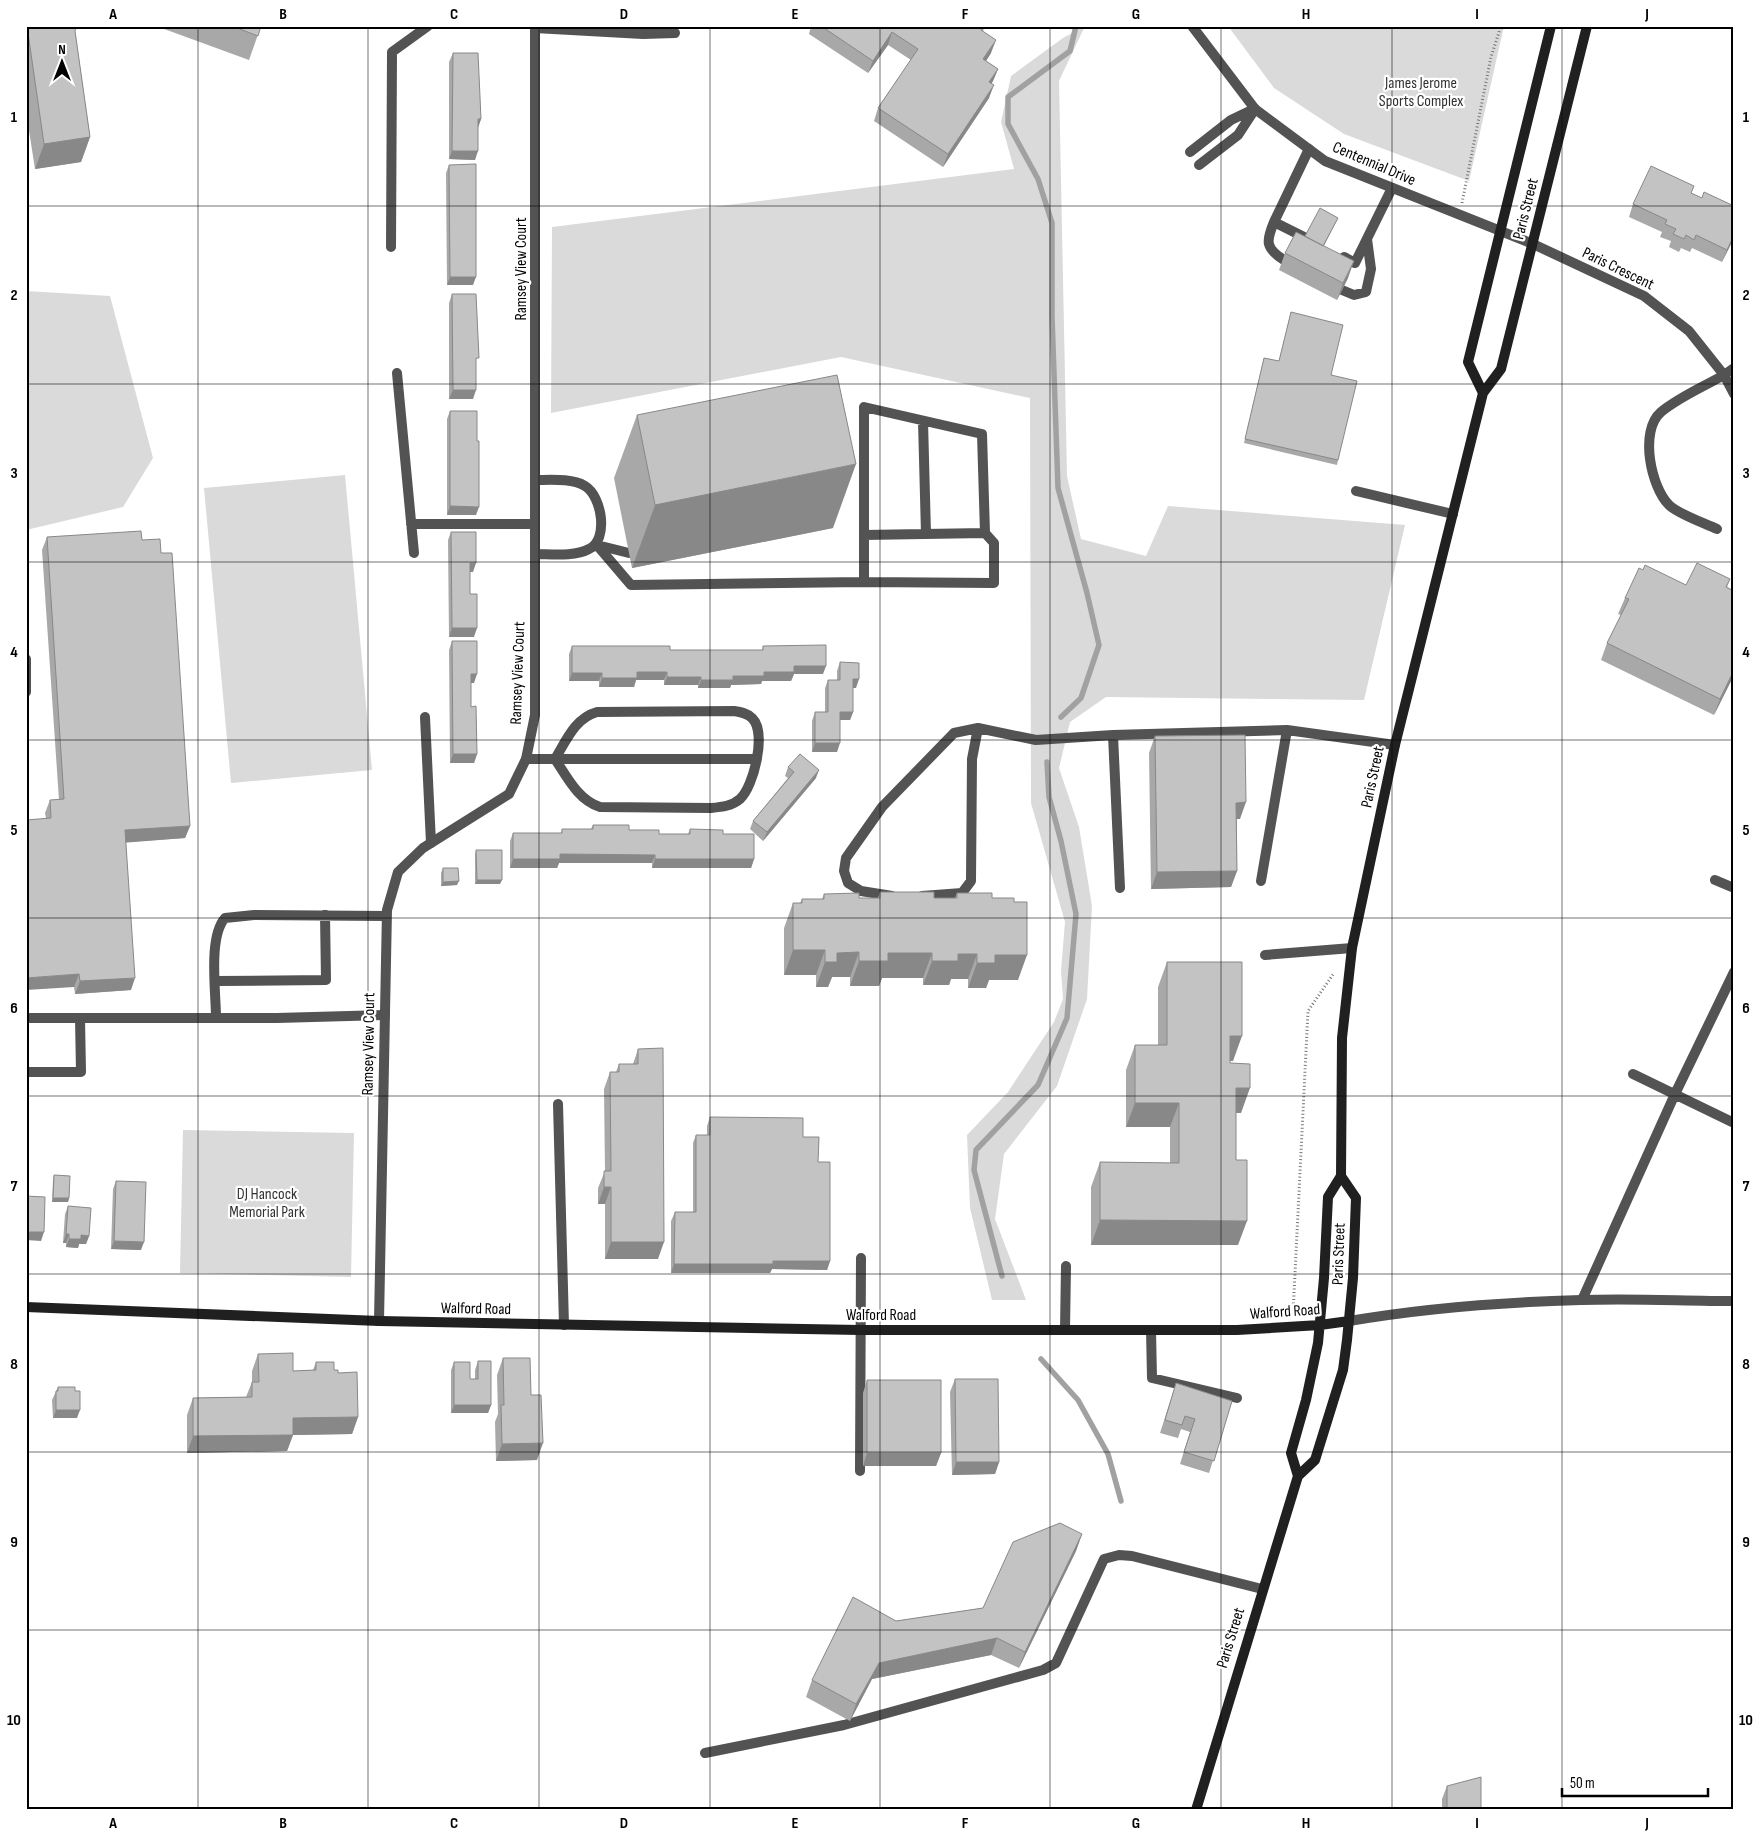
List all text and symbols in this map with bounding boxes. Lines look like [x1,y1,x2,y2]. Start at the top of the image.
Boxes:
text: A [108,5,117,24]
text: B [279,5,287,24]
text: C [450,5,458,24]
text: D [620,5,628,24]
text: E [792,5,799,24]
text: F [962,5,969,24]
text: G [1132,5,1140,24]
text: H [1302,5,1310,24]
text: I [1475,5,1479,24]
text: J [1644,5,1649,24]
north arrow [38,38,88,88]
text: N [58,41,66,58]
park label: James Jerome Sports Complex [1379,74,1463,111]
text: 1 [11,108,18,127]
text: 1 [1743,108,1750,127]
street label: Centennial Drive [1330,138,1418,190]
street label: Paris Street [1509,176,1543,242]
street label: Ramsey View Court [512,217,531,321]
street label: Paris Crescent [1579,243,1657,295]
text: 2 [10,286,18,305]
text: 2 [1742,286,1750,305]
text: 3 [10,464,18,483]
text: 3 [1742,464,1750,483]
street label: Ramsey View Court [507,621,529,725]
text: 4 [10,643,18,662]
text: 4 [1742,643,1750,662]
street label: Paris Street [1357,744,1389,809]
text: 5 [10,821,18,840]
text: 5 [1742,821,1750,840]
street label: Ramsey View Court [359,992,379,1096]
text: 6 [10,999,18,1018]
text: 6 [1742,999,1750,1018]
text: 7 [11,1177,18,1196]
text: 7 [1743,1177,1750,1196]
park label: DJ Hancock Memorial Park [229,1185,305,1222]
street label: Paris Street [1328,1222,1350,1285]
street label: Walford Road [441,1299,511,1319]
street label: Walford Road [1249,1300,1321,1324]
street label: Walford Road [846,1306,916,1325]
text: 8 [10,1355,18,1374]
text: 8 [1742,1355,1750,1374]
text: 9 [10,1533,18,1552]
text: 9 [1742,1533,1750,1552]
street label: Paris Street [1213,1605,1249,1671]
text: 10 [7,1711,21,1730]
text: 10 [1739,1711,1753,1730]
scale bar [1562,1766,1709,1798]
text: 50 m [1570,1774,1595,1793]
text: A [108,1814,117,1833]
text: B [279,1814,287,1833]
text: C [450,1814,458,1833]
text: D [620,1814,628,1833]
text: E [792,1814,799,1833]
text: F [962,1814,969,1833]
text: G [1132,1814,1140,1833]
text: H [1302,1814,1310,1833]
text: I [1475,1814,1479,1833]
text: J [1644,1814,1649,1833]

